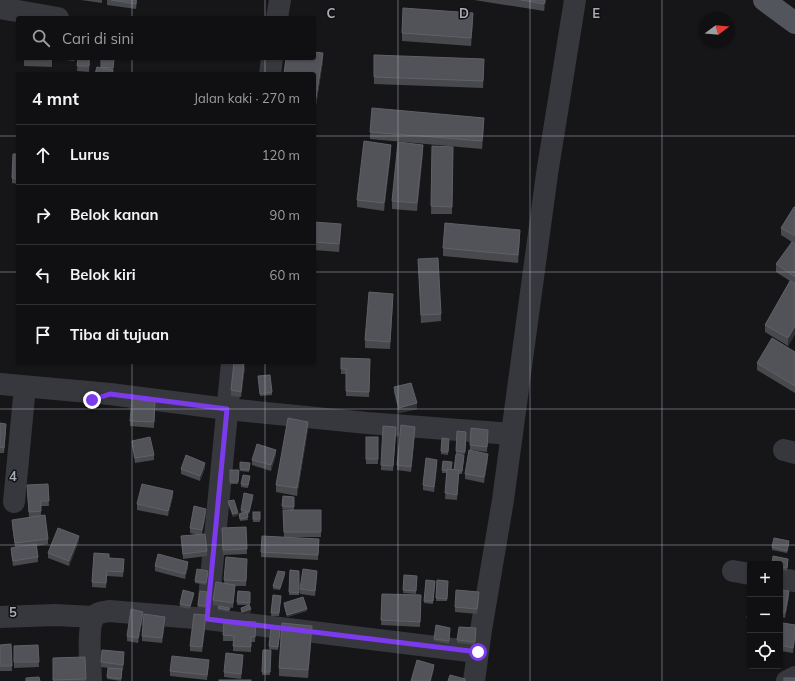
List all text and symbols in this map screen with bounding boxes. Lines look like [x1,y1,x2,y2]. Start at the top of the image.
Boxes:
text: C [327,5,336,21]
text: D [459,5,469,21]
text: E [592,5,600,21]
north arrow [699,12,735,48]
search box [16,16,316,60]
icon: search [30,27,52,49]
text: Cari di sini [62,29,134,48]
text: 4 mnt [32,88,79,109]
text: Jalan kaki · 270 m [194,90,300,106]
icon: ahead [32,144,54,166]
text: Lurus [70,145,110,164]
text: 120 m [262,147,300,163]
icon: right [32,204,54,226]
text: Belok kanan [70,205,159,224]
text: 90 m [270,207,300,223]
icon: left [32,264,54,286]
text: Belok kiri [70,265,136,284]
text: 60 m [270,267,300,283]
icon: arrive [32,324,54,346]
text: Tiba di tujuan [70,325,169,344]
route end [83,391,101,409]
text: 4 [9,468,17,484]
map controls [747,561,783,669]
button: + [747,561,783,597]
button: − [747,597,783,633]
text: 5 [9,604,17,620]
button: locate [747,633,783,669]
route start [469,643,487,661]

